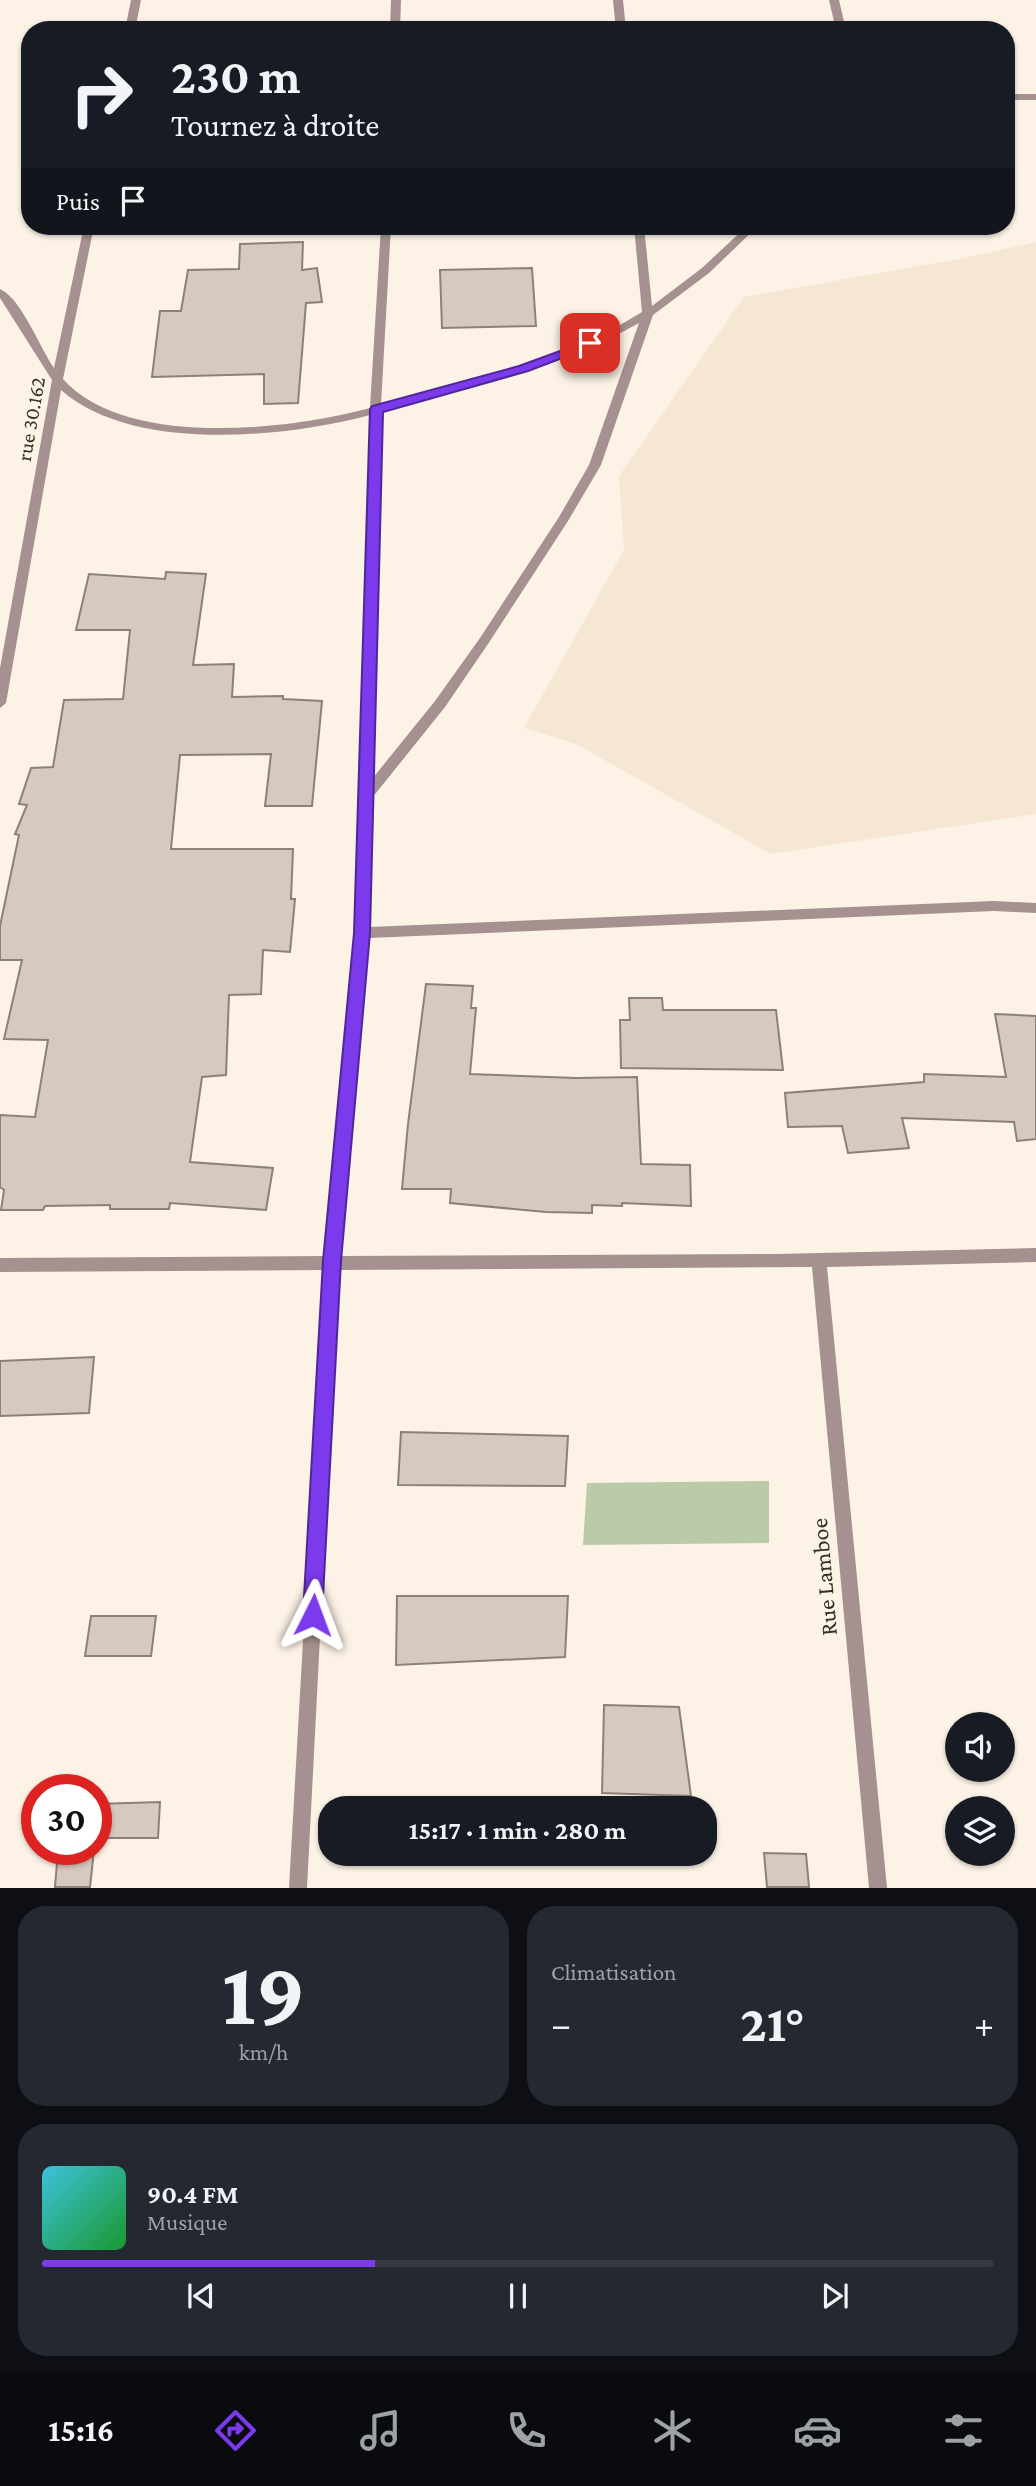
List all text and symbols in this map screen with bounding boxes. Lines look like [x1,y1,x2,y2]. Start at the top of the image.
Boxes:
icon: right [56,49,147,140]
text: 230 m [171,49,301,104]
text: Tournez à droite [171,107,379,143]
icon: arrive [114,182,152,220]
text: Puis [56,187,100,216]
pin [560,313,620,373]
icon: arrive [571,324,609,362]
street label: rue 30.162 [12,375,50,463]
street label: Rue Lamboe [805,1517,842,1637]
position arrow [276,1578,350,1652]
map controls [945,1712,1015,1866]
button: sound [945,1712,1015,1782]
speed limit sign: 30 [21,1774,112,1865]
button: layers [945,1796,1015,1866]
text: 15:17 · 1 min · 280 m [409,1816,626,1845]
text: 19 [222,1942,305,2044]
text: Climatisation [551,1959,676,1985]
text: 21° [740,1994,805,2052]
text: − [551,2003,571,2045]
text: + [974,2003,994,2045]
text: km/h [239,2039,288,2065]
text: 90.4 FM [147,2180,239,2209]
text: Musique [147,2209,227,2235]
icon: previous [182,2277,220,2315]
icon: pause [499,2277,537,2315]
icon: next [816,2277,854,2315]
icon: directions [211,2406,260,2455]
icon: music [356,2406,405,2455]
icon: phone [502,2406,551,2455]
icon: climate [648,2406,697,2455]
icon: car [793,2406,842,2455]
icon: filters [939,2406,988,2455]
text: 15:16 [48,2412,114,2448]

